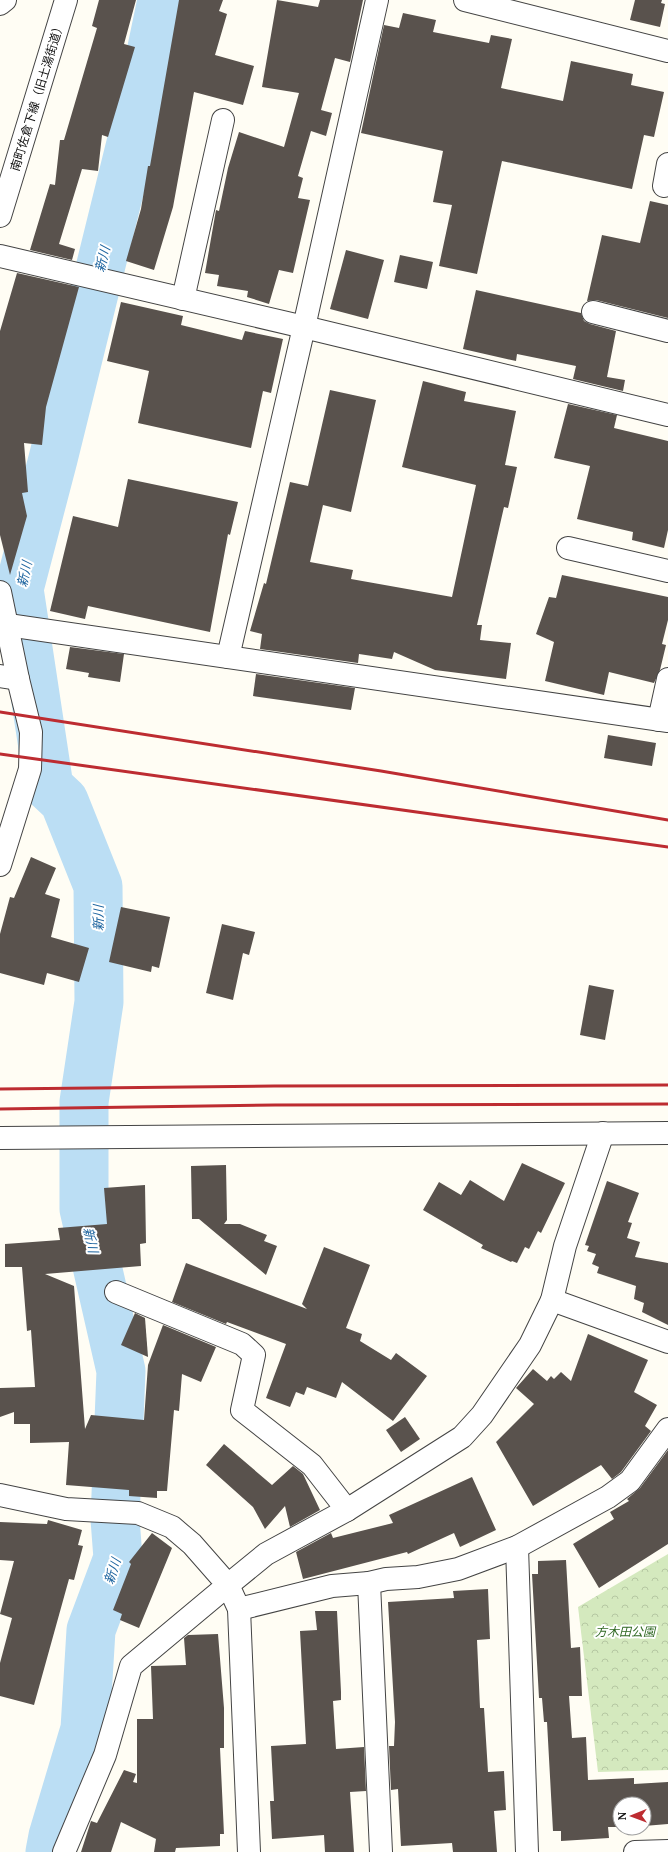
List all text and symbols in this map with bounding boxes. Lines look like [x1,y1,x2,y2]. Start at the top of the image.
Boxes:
street label: 南町佐倉下線（旧土湯街道） [7,19,67,173]
water label: 新川 [90,242,114,274]
water label: 新川 [12,557,36,589]
water label: 新川 [89,903,107,931]
water label: 新川 [79,1225,103,1257]
water label: 新川 [99,1554,125,1586]
park label: 方木田公園 [595,1624,657,1639]
north arrow [612,1796,652,1836]
text: N [615,1811,629,1820]

